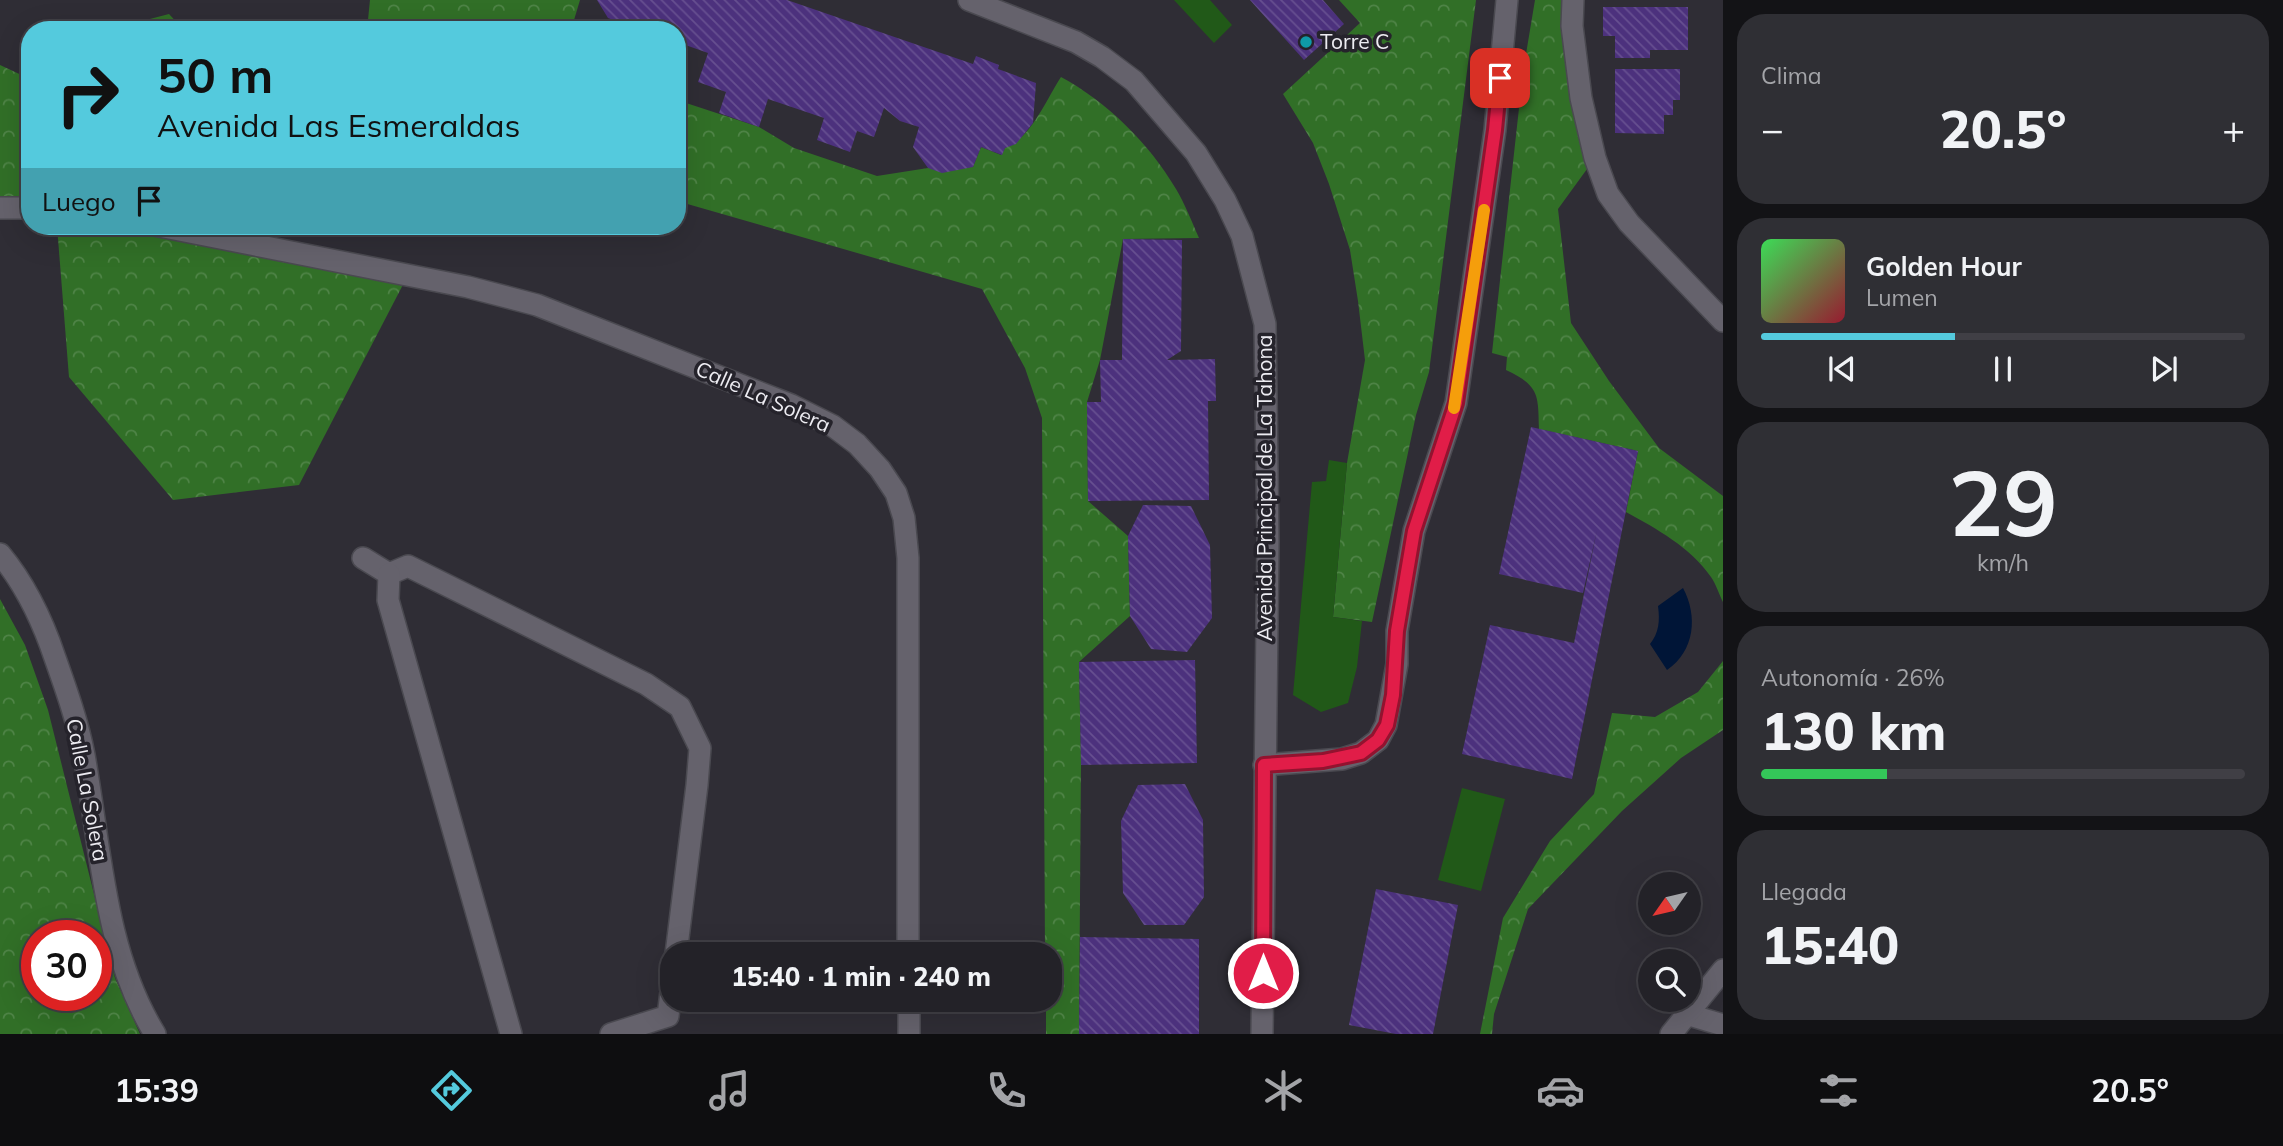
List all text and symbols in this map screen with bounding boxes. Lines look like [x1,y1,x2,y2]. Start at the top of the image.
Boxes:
place label: Torre C [1320,28,1389,54]
marker: Torre C [1298,34,1314,50]
text: 50 m [157,44,273,105]
pin [1470,48,1530,108]
icon: right [42,49,133,140]
icon: arrive [1481,59,1519,97]
text: Clima [1761,61,1822,90]
text: 20.5° [1939,96,2067,161]
text: Avenida Las Esmeraldas [157,105,520,145]
text: − [1761,105,1784,153]
text: + [2222,105,2245,153]
icon: arrive [130,182,168,220]
text: Luego [42,185,116,218]
text: Golden Hour [1866,250,2022,283]
text: Lumen [1866,283,1938,312]
street label: Avenida Principal de La Tahona [1251,335,1277,641]
icon: previous [1823,350,1861,388]
icon: pause [1984,350,2022,388]
icon: next [2145,350,2183,388]
street label: Calle La Solera [692,355,835,437]
text: 29 [1948,445,2058,559]
text: km/h [1977,548,2029,577]
text: Autonomía · 26% [1761,663,1945,692]
text: 130 km [1761,698,1946,763]
street label: Calle La Solera [61,716,115,863]
north arrow [1638,872,1701,934]
map controls [1638,872,1701,1012]
text: Llegada [1761,877,1847,906]
text: 15:40 [1761,912,1899,977]
speed limit sign: 30 [21,920,112,1011]
position arrow [1226,936,1300,1010]
button: search [1638,949,1701,1012]
text: 15:40 · 1 min · 240 m [731,960,991,993]
icon: directions [427,1066,476,1115]
icon: music [705,1066,754,1115]
icon: phone [982,1066,1031,1115]
icon: climate [1259,1066,1308,1115]
icon: car [1536,1066,1585,1115]
icon: filters [1814,1066,1863,1115]
text: 15:39 [114,1070,199,1110]
text: 20.5° [2091,1070,2169,1110]

